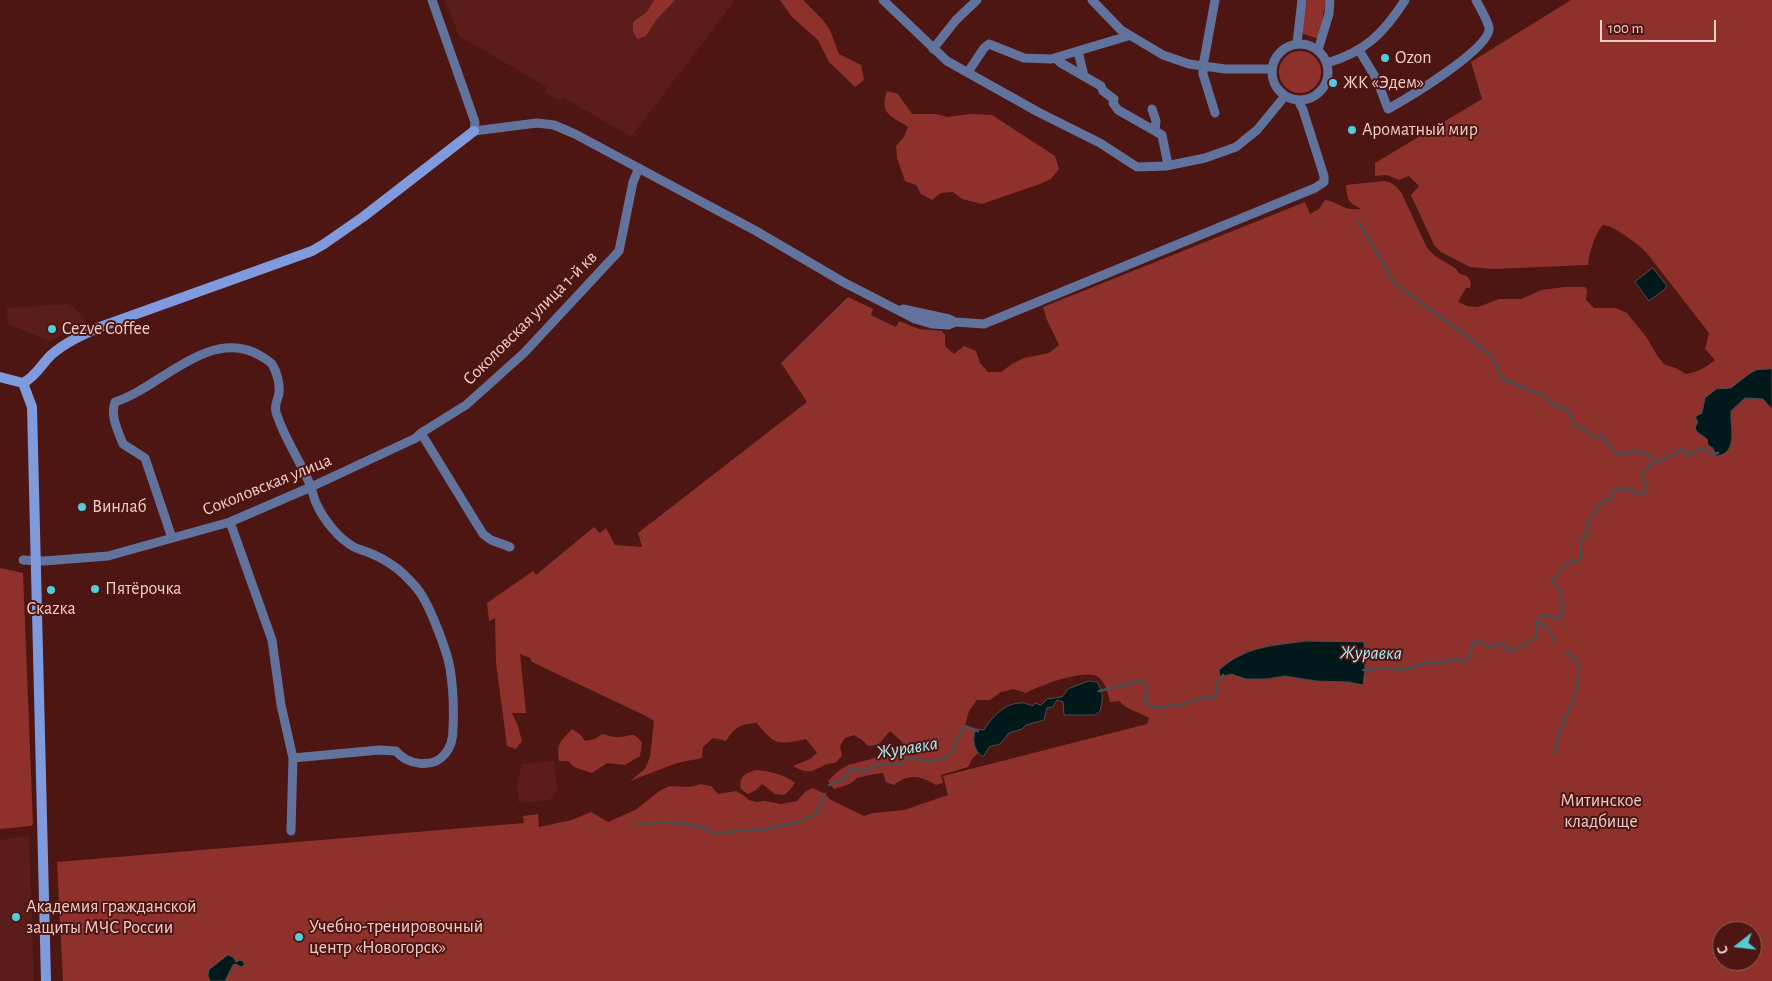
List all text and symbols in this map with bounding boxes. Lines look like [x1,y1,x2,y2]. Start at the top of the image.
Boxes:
scale bar [1602,10,1718,42]
text: 100 m [1608,21,1643,36]
place label: Ozon [1395,47,1432,69]
marker: Ozon [1379,52,1391,64]
place label: ЖК «Эдем» [1343,72,1424,94]
marker: ЖК «Эдем» [1327,77,1339,89]
place label: Ароматный мир [1362,119,1478,141]
marker: Ароматный мир [1346,124,1358,136]
street label: Соколовская улица 1-й кв [458,246,602,390]
place label: Cezve Coffee [62,318,150,340]
marker: Cezve Coffee [46,323,58,335]
street label: Соколовская улица [199,449,335,521]
place label: Винлаб [92,496,146,518]
marker: Винлаб [76,501,88,513]
place label: Пятёрочка [105,578,182,600]
marker: Пятёрочка [89,583,101,595]
marker: Скаzка [45,584,57,596]
place label: Скаzка [26,598,76,620]
water label: Журавка [1340,641,1402,665]
water label: Журавка [875,732,939,764]
park label: Митинское кладбище [1560,790,1642,832]
place label: Академия гражданской защиты МЧС России [26,896,197,939]
marker: Академия гражданской защиты МЧС России [10,911,22,923]
place label: Учебно-тренировочный центр «Новогорск» [309,916,483,959]
north arrow [1712,921,1762,971]
marker: Учебно-тренировочный центр «Новогорск» [293,931,305,943]
text: С [1716,944,1731,956]

